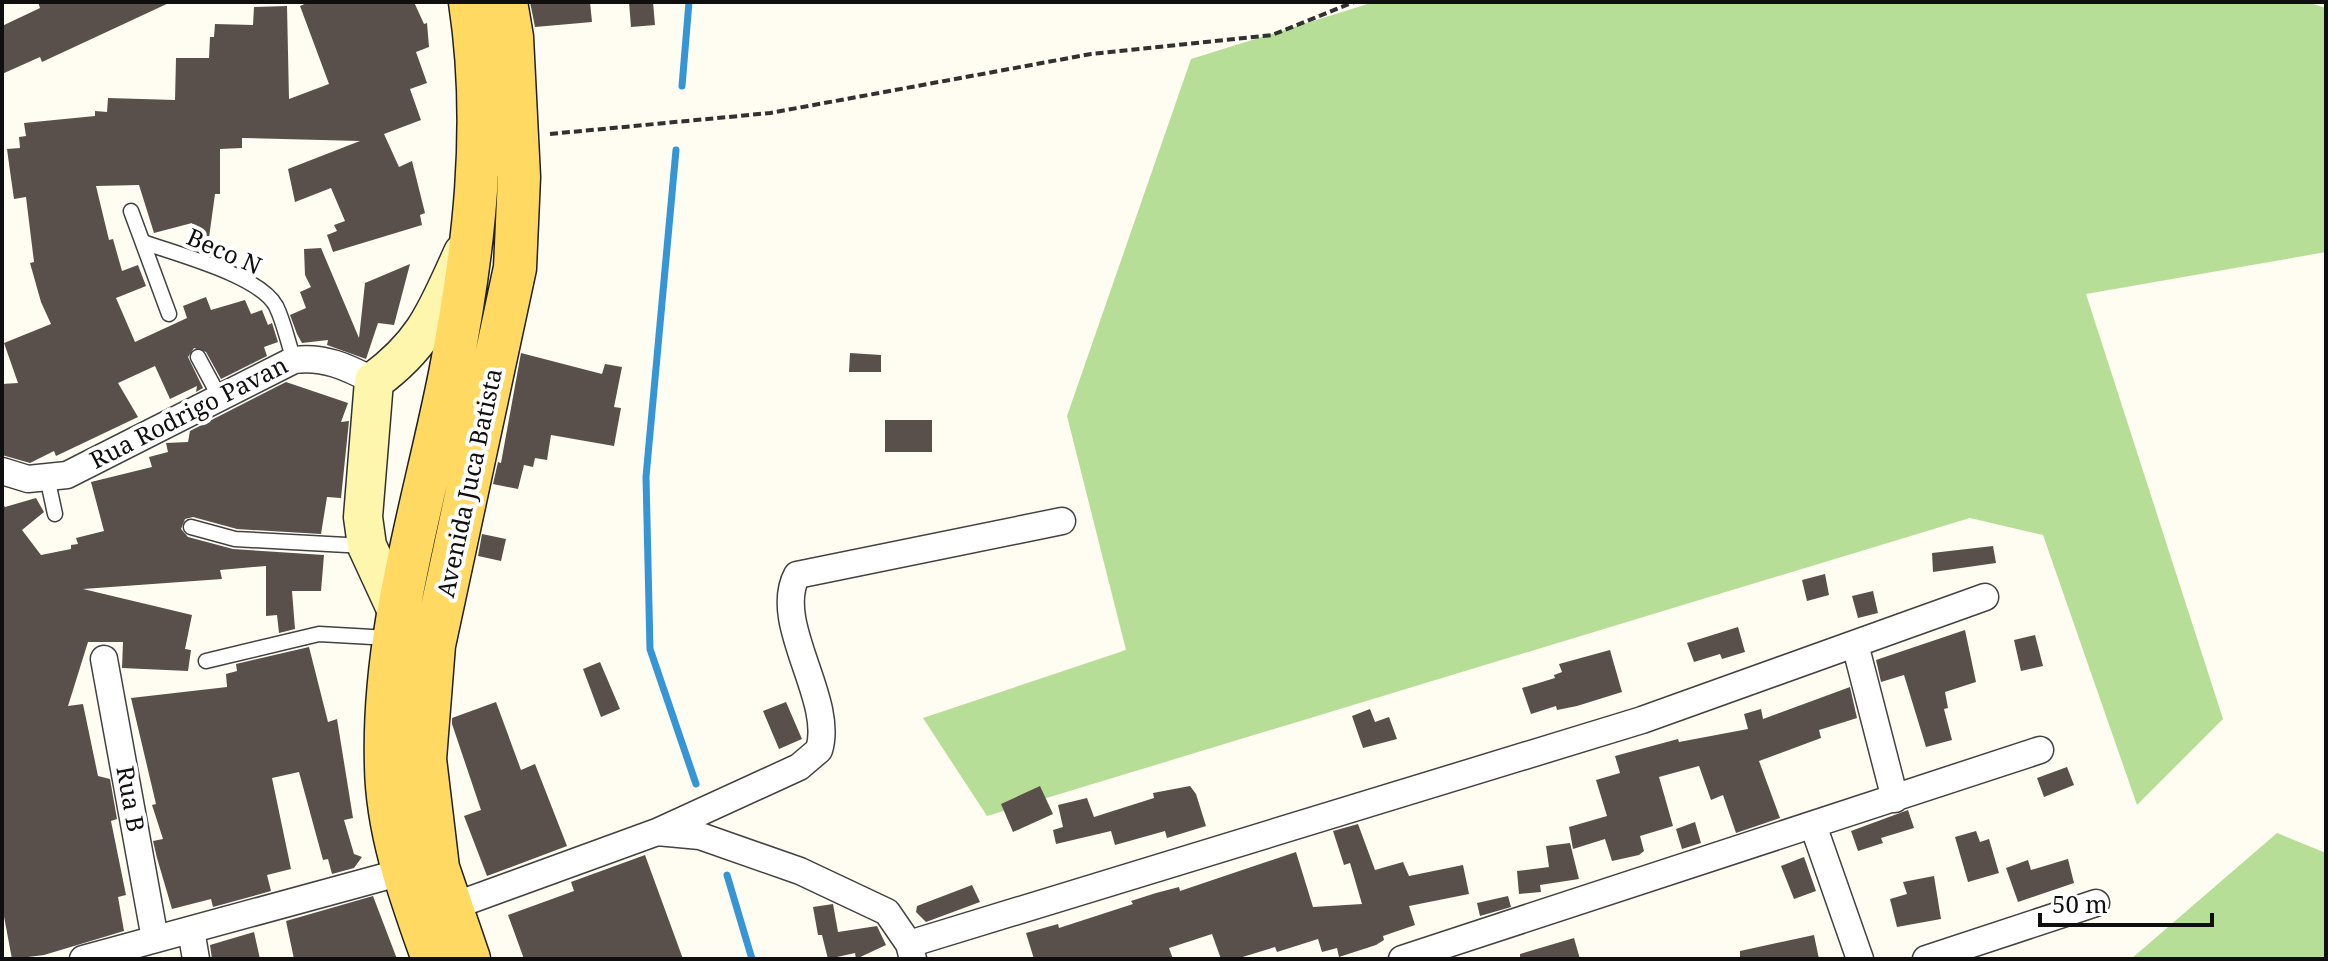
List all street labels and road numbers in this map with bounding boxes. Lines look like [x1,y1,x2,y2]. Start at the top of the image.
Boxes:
street label: Beco N [182,220,267,282]
street label: Rua Rodrigo Pavan [84,347,293,476]
street label: Avenida Juca Batista [428,365,509,600]
street label: Rua B [109,763,153,834]

